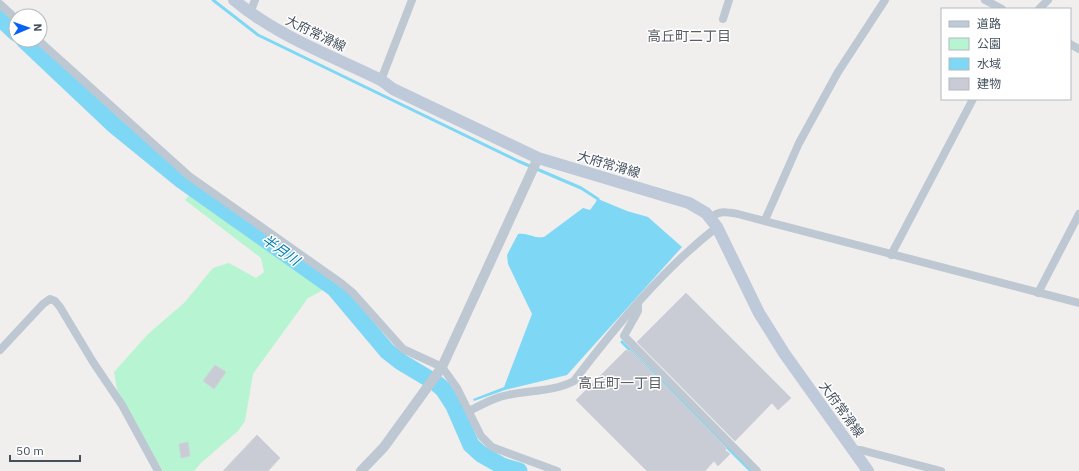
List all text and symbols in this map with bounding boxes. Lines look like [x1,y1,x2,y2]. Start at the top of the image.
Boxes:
north arrow [8,8,48,48]
legend [941,8,1071,100]
street label: 大府常滑線 [283,12,349,55]
text: 道路 [977,16,1001,31]
text: N [31,23,45,32]
district label: 高丘町二丁目 [647,27,731,45]
text: 公園 [977,36,1001,51]
text: 水域 [977,56,1001,71]
text: 建物 [977,76,1001,91]
street label: 大府常滑線 [575,147,642,182]
water label: 半月川 [259,231,305,271]
district label: 高丘町一丁目 [578,374,662,392]
street label: 大府常滑線 [816,378,868,441]
scale bar [10,437,80,463]
text: 50 m [16,443,44,458]

